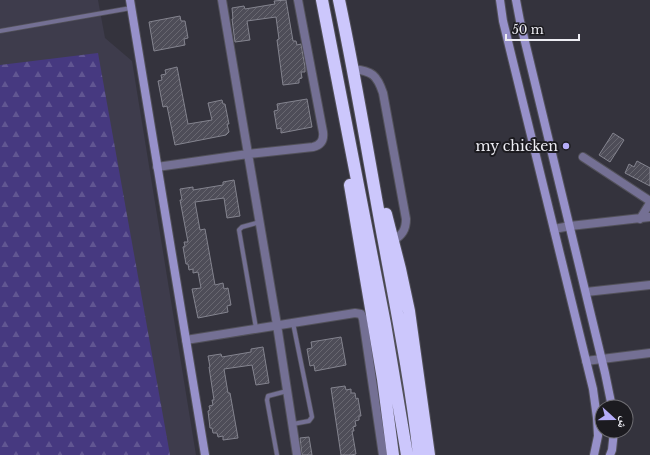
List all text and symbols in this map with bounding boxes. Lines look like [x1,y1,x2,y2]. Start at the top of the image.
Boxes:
scale bar [506,16,579,42]
text: 50 m [512,22,544,37]
place label: my chicken [476,137,558,155]
marker: my chicken [561,141,571,151]
north arrow [594,399,634,439]
text: ش [614,414,632,431]

